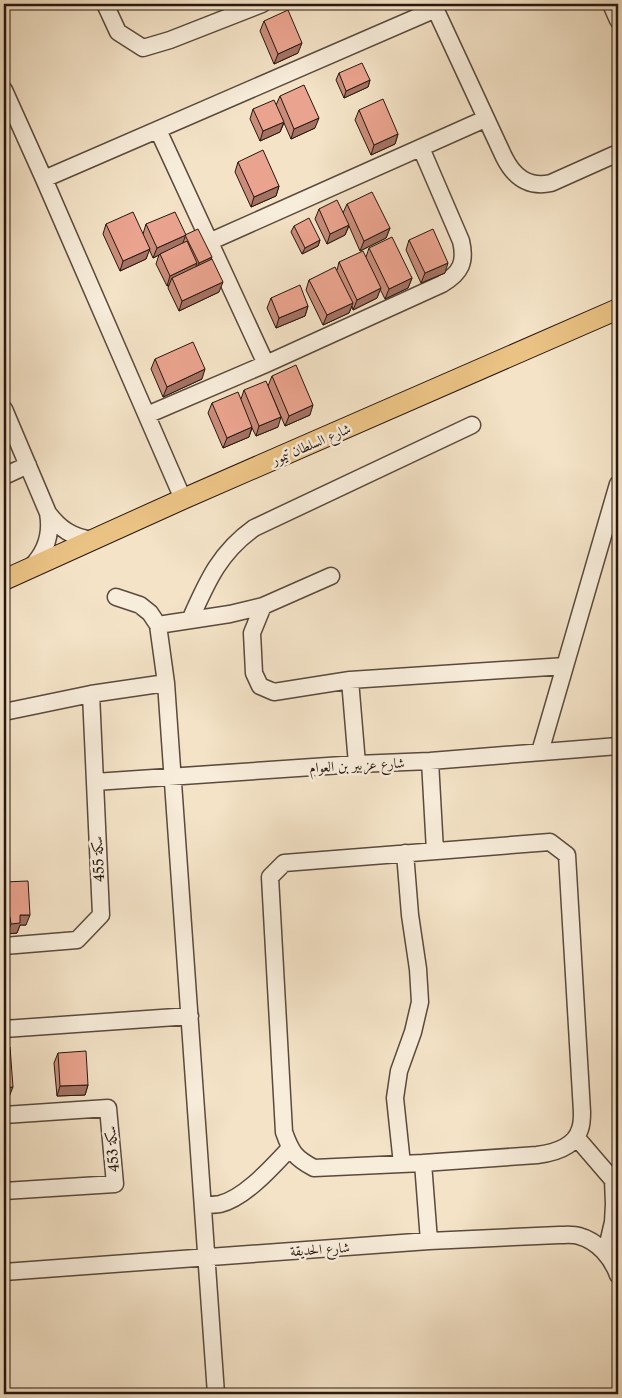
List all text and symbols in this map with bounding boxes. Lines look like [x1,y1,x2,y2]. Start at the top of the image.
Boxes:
street label: شارع السلطان تيمور [267,419,355,472]
street label: شارع عزبير بن العوام [309,754,405,780]
street label: سكة 455 [88,835,108,883]
street label: سكة 453 [101,1125,123,1173]
street label: شارع الحديقة [290,1238,351,1263]

